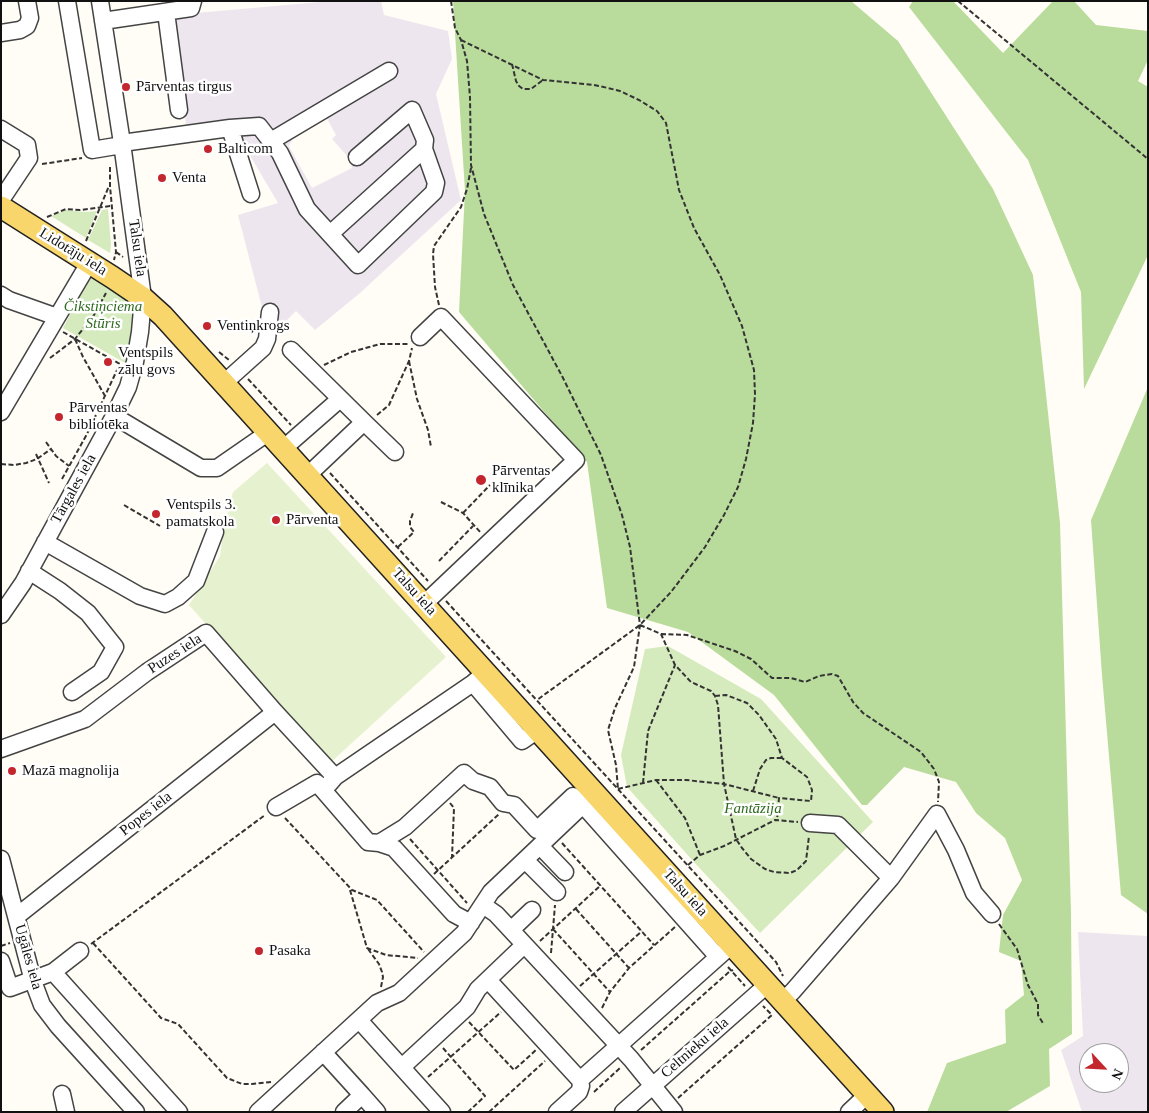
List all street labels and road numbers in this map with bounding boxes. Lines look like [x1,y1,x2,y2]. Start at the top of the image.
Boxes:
street label: Talsu iela [124,218,150,278]
street label: Lidotāju iela [36,224,110,280]
street label: Tārgales iela [48,451,100,527]
street label: Talsu iela [388,565,440,619]
street label: Puzes iela [145,630,205,678]
street label: Popes iela [116,788,176,840]
street label: Talsu iela [659,866,711,920]
street label: Ugāles iela [10,922,46,992]
street label: Celtnieku iela [658,1014,732,1082]

